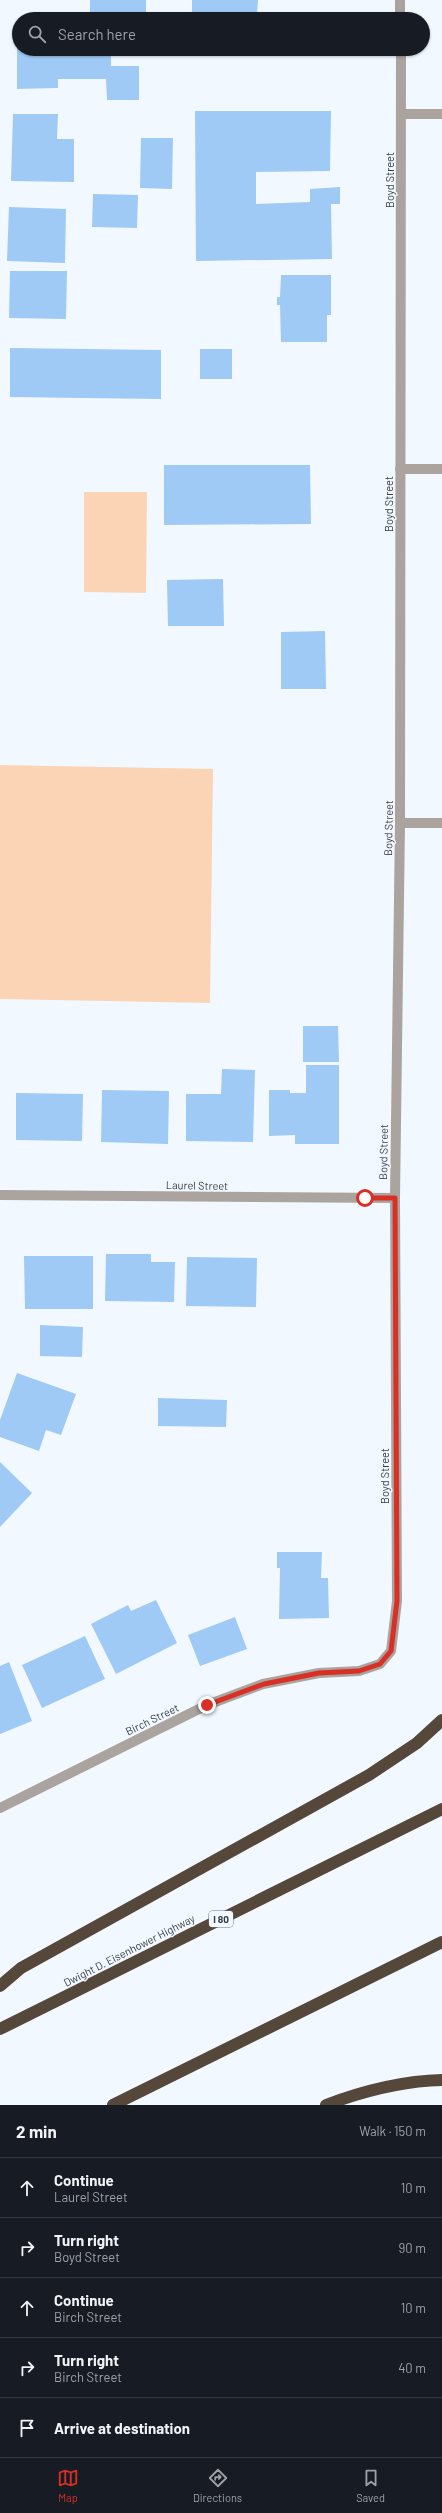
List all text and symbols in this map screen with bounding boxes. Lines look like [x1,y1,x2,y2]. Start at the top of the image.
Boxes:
search box [12,12,430,56]
icon: search [26,23,48,45]
text: Search here [58,25,136,43]
street label: Boyd Street [383,152,396,208]
street label: Boyd Street [382,476,395,532]
street label: Boyd Street [381,800,395,856]
street label: Boyd Street [376,1124,390,1180]
street label: Laurel Street [166,1178,228,1192]
route start [356,1189,374,1207]
street label: Boyd Street [378,1448,391,1504]
route end [198,1696,216,1714]
street label: Birch Street [123,1701,181,1737]
street label: Dwight D. Eisenhower Highway [61,1911,197,1989]
road number: I 80 [209,1911,233,1927]
text: 2 min [16,2121,57,2141]
text: Walk · 150 m [359,2123,426,2139]
text: Continue [54,2171,114,2189]
icon: ahead [16,2177,38,2199]
text: 10 m [401,2180,426,2196]
text: Laurel Street [54,2189,128,2205]
text: Turn right [54,2231,119,2249]
icon: right [16,2237,38,2259]
text: 90 m [399,2240,426,2256]
text: Boyd Street [54,2249,120,2265]
text: Continue [54,2291,114,2309]
icon: ahead [16,2297,38,2319]
text: 10 m [401,2300,426,2316]
text: Birch Street [54,2309,122,2325]
text: Turn right [54,2351,119,2369]
icon: right [16,2357,38,2379]
text: 40 m [398,2360,426,2376]
text: Birch Street [54,2369,122,2385]
icon: arrive [16,2417,38,2439]
text: Arrive at destination [54,2419,190,2437]
tab: Map [57,2467,79,2504]
tab: Directions [193,2467,242,2504]
tab: Saved [356,2467,385,2504]

